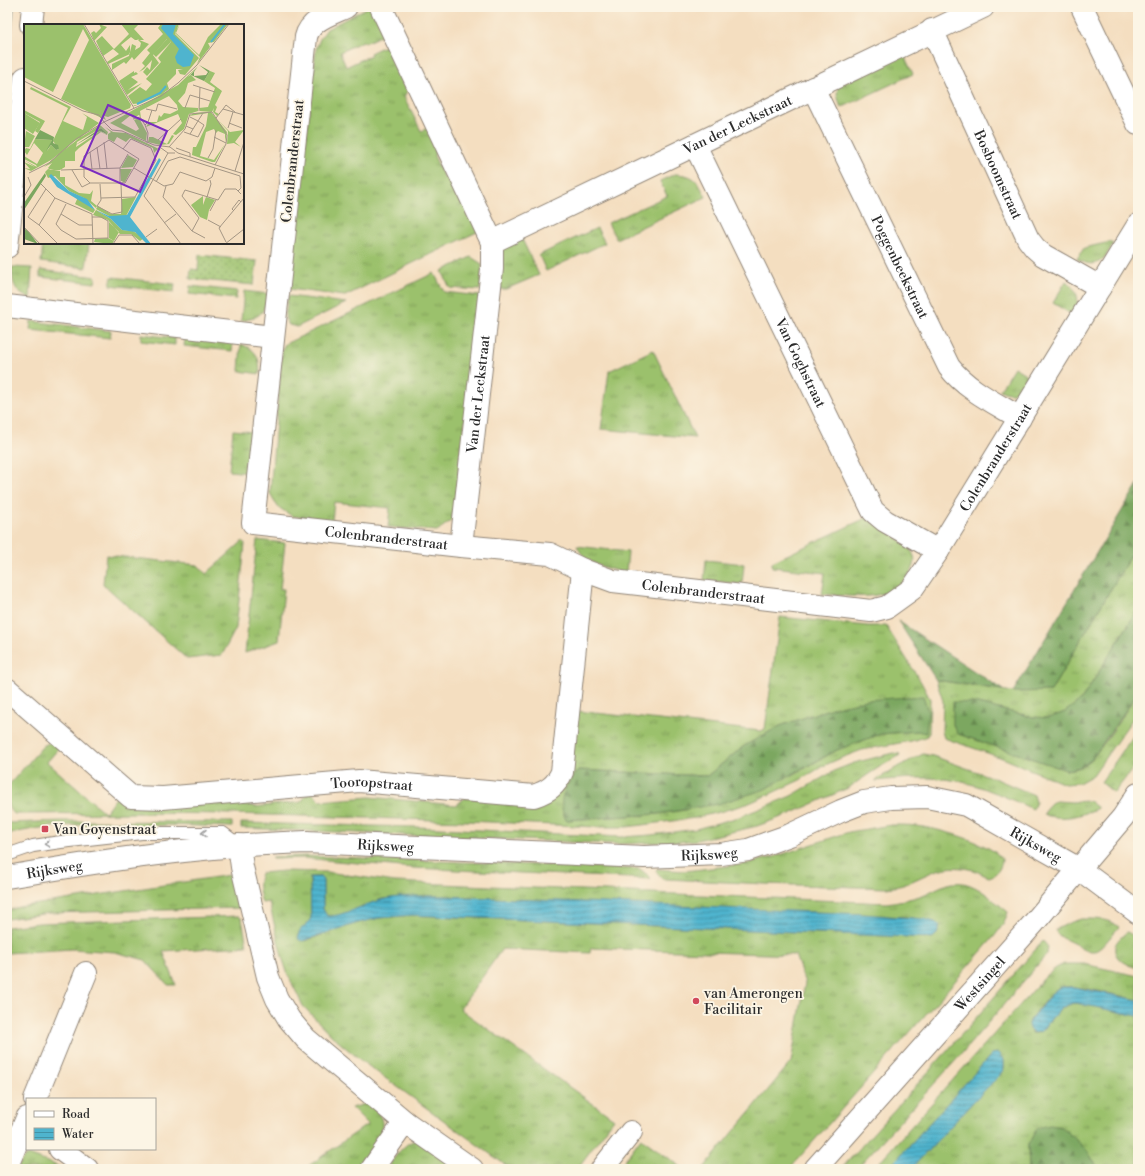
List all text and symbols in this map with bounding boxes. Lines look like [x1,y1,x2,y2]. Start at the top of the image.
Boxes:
inset map [24,24,244,244]
street label: Van der Leckstraat [679,92,795,160]
street label: Colenbranderstraat [278,99,308,224]
street label: Bosboomstraat [969,127,1026,222]
street label: Poggenbeekstraat [867,213,932,322]
street label: Van Goghstraat [770,314,829,411]
street label: Van der Leckstraat [463,334,495,455]
street label: Colenbranderstraat [956,400,1036,515]
street label: Colenbranderstraat [324,523,449,555]
street label: Colenbranderstraat [641,576,766,609]
street label: Tooropstraat [330,773,414,796]
place label: Van Goyenstraat [52,821,156,839]
marker: Van Goyenstraat [40,824,50,834]
street label: Rijksweg [1006,824,1065,868]
one-way arrow [201,829,207,837]
street label: Rijksweg [357,836,415,857]
one-way arrow [43,839,50,848]
street label: Rijksweg [681,844,740,866]
street label: Rijksweg [25,857,85,884]
street label: Westsingel [951,953,1010,1016]
place label: van Amerongen Facilitair [703,985,803,1019]
marker: van Amerongen Facilitair [691,996,701,1006]
legend [26,1098,156,1150]
text: Road [62,1107,90,1122]
text: Water [61,1127,94,1142]

